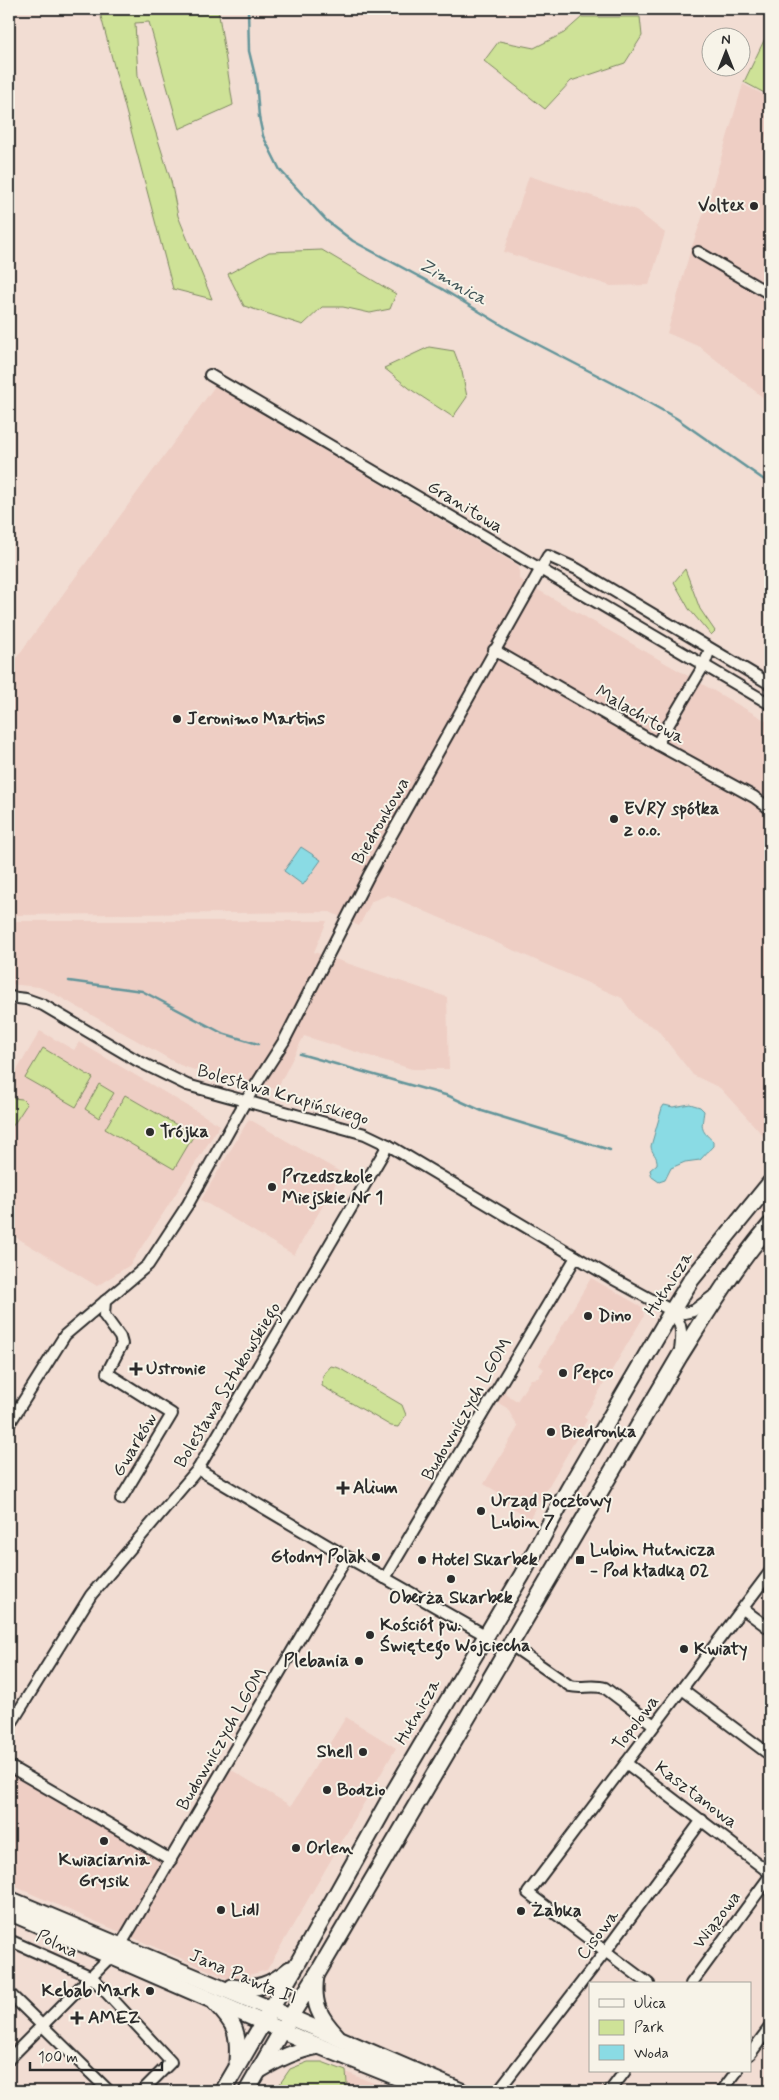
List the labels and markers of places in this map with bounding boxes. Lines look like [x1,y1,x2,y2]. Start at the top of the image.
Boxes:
place label: Voltex [698,194,744,218]
marker: Voltex [748,200,760,212]
place label: Jeronimo Martins [187,707,325,731]
marker: Jeronimo Martins [171,713,183,725]
place label: EVRY spółka z o.o. [624,797,719,842]
marker: EVRY spółka z o.o. [608,813,620,825]
place label: Trójka [160,1120,209,1144]
marker: Trójka [144,1126,156,1138]
place label: Przedszkole Miejskie Nr 1 [282,1165,383,1210]
marker: Przedszkole Miejskie Nr 1 [266,1181,278,1193]
place label: Dino [598,1304,631,1328]
marker: Dino [582,1310,594,1322]
place label: Ustronie [146,1357,206,1381]
place label: Pepco [573,1361,613,1385]
marker: Ustronie [130,1363,142,1375]
marker: Pepco [557,1367,569,1379]
place label: Biedronka [561,1420,636,1444]
marker: Biedronka [545,1426,557,1438]
place label: Alium [353,1476,398,1500]
marker: Alium [337,1482,349,1494]
place label: Urząd Pocztowy Lubin 7 [491,1489,612,1534]
marker: Urząd Pocztowy Lubin 7 [475,1505,487,1517]
place label: Lubin Hutnicza - Pod kładką 02 [590,1538,715,1583]
place label: Głodny Polak [271,1545,366,1569]
place label: Hotel Skarbek [432,1548,538,1572]
marker: Głodny Polak [370,1551,382,1563]
marker: Hotel Skarbek [416,1554,428,1566]
marker: Lubin Hutnicza - Pod kładką 02 [574,1554,586,1566]
marker: Oberża Skarbek [445,1573,457,1585]
place label: Oberża Skarbek [389,1586,513,1610]
place label: Kościół pw. Świętego Wojciecha [380,1613,530,1660]
marker: Kościół pw. Świętego Wojciecha [364,1629,376,1641]
place label: Kwiaty [694,1637,748,1661]
marker: Kwiaty [678,1643,690,1655]
place label: Plebania [283,1649,349,1673]
marker: Plebania [353,1655,365,1667]
place label: Shell [317,1740,353,1764]
marker: Shell [357,1746,369,1758]
place label: Bodzio [337,1778,385,1802]
marker: Bodzio [321,1784,333,1796]
marker: Kwiaciarnia Grysik [98,1835,110,1847]
place label: Orlen [306,1836,354,1860]
marker: Orlen [290,1842,302,1854]
place label: Kwiaciarnia Grysik [59,1848,151,1893]
place label: Lidl [231,1898,259,1922]
place label: Żabka [531,1899,582,1923]
marker: Lidl [215,1904,227,1916]
marker: Żabka [515,1905,527,1917]
place label: Kebab Mark [42,1979,140,2003]
marker: Kebab Mark [144,1985,156,1997]
place label: AMEZ [88,2006,140,2030]
marker: AMEZ [70,2011,84,2025]

